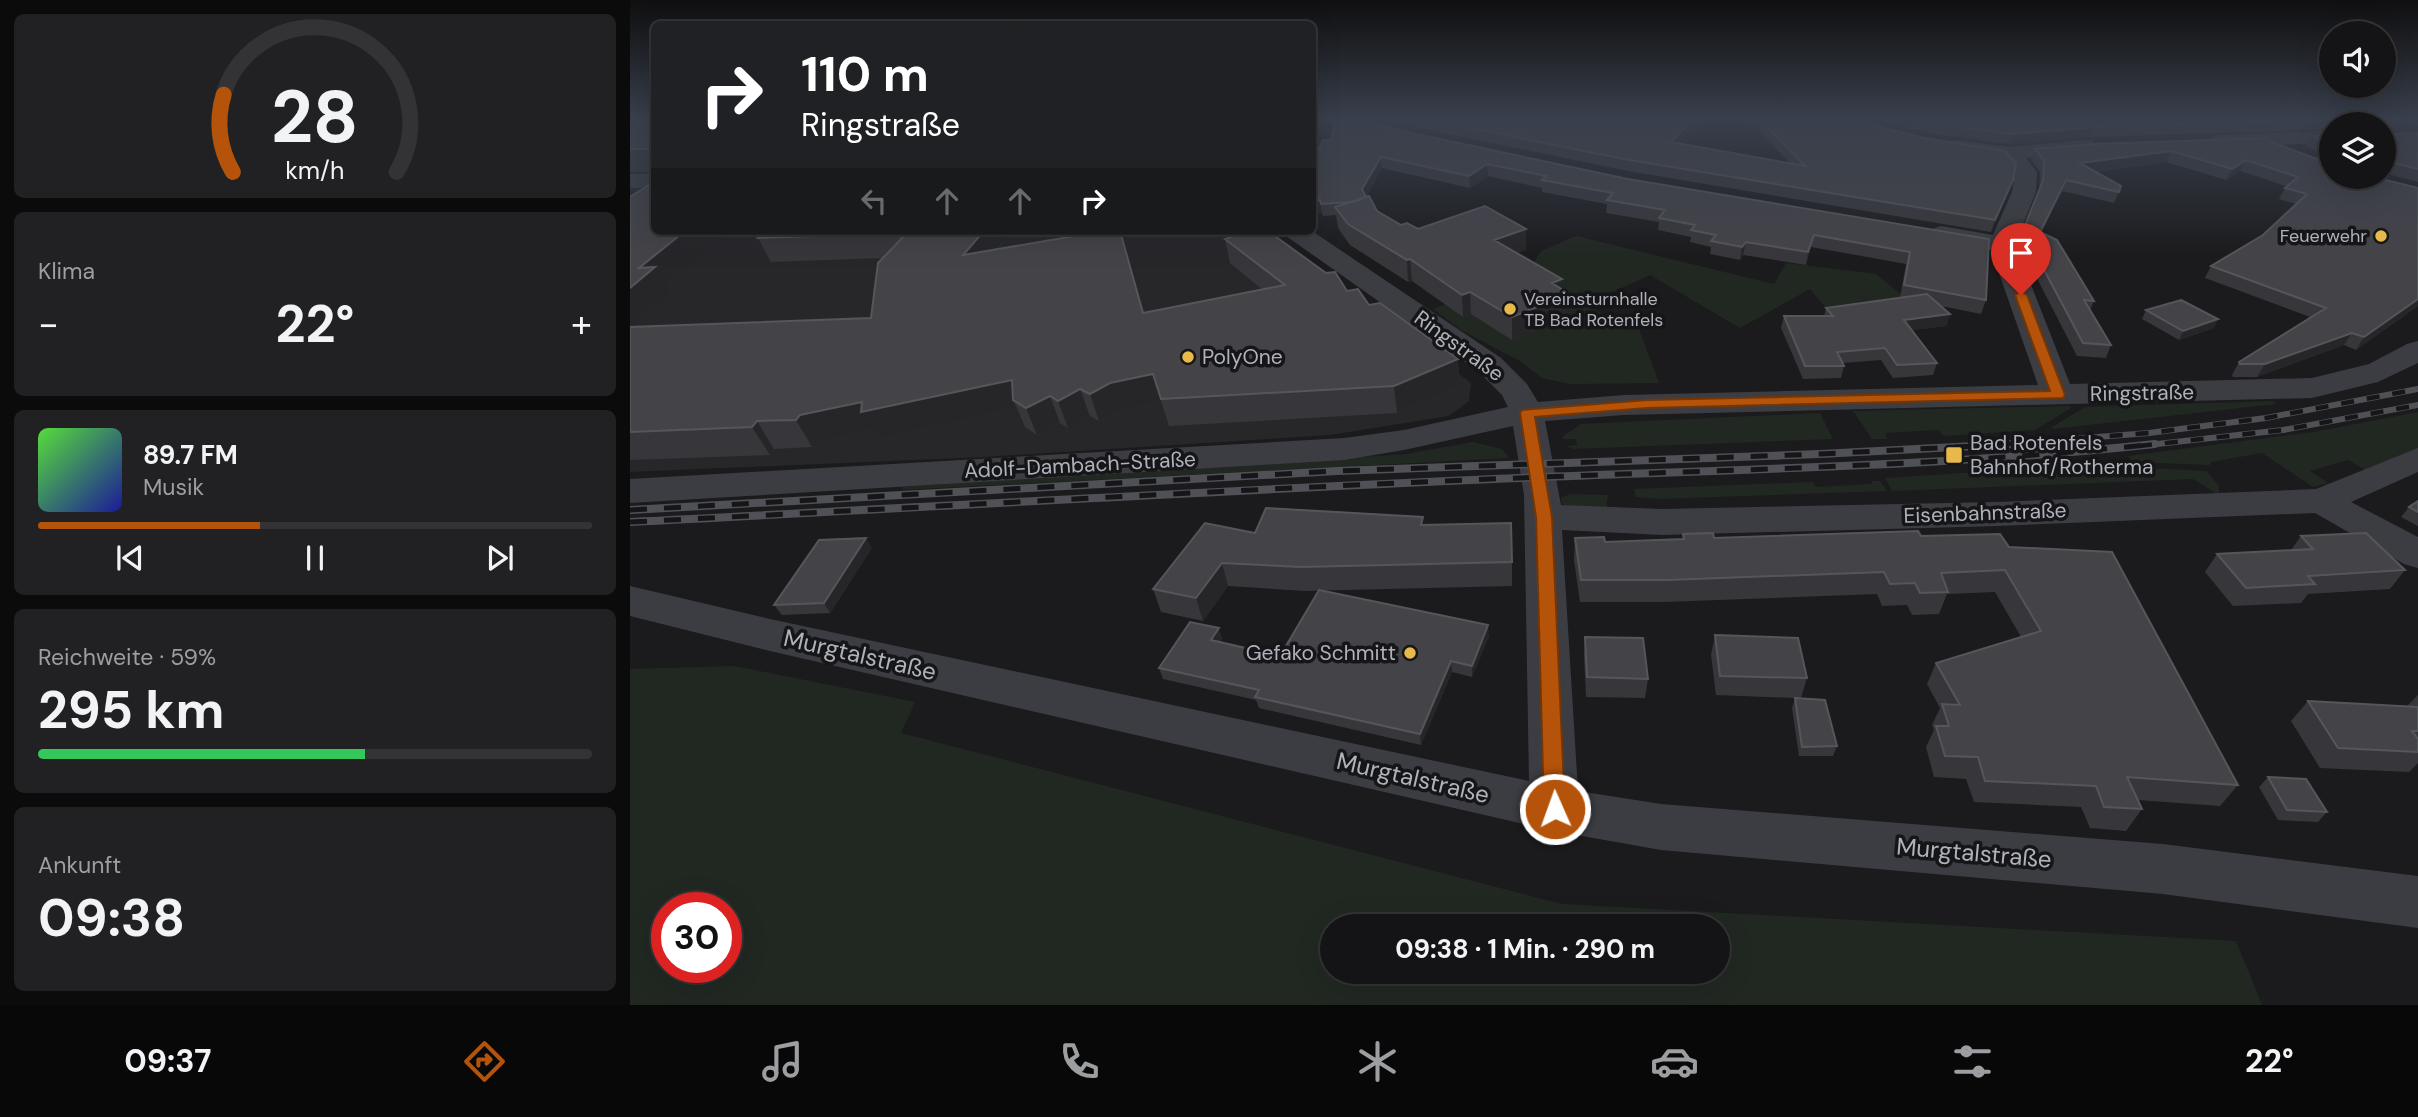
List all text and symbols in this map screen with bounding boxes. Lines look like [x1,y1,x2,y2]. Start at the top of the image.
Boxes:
map controls [2319,21,2396,189]
button: sound [2319,21,2396,98]
text: 110 m [801,42,929,106]
icon: right [686,49,777,140]
text: 28 [271,70,359,165]
text: Ringstraße [801,104,960,146]
button: layers [2319,112,2396,189]
text: km/h [285,154,345,187]
icon: left [855,182,893,220]
icon: ahead [928,182,966,220]
icon: ahead [1001,182,1039,220]
icon: right [1074,182,1112,220]
pin [1991,223,2051,295]
place label: Feuerwehr [2280,224,2367,248]
marker: Feuerwehr [2373,228,2389,244]
icon: arrive [2002,234,2040,272]
text: Klima [38,256,95,286]
place label: Vereinsturnhalle TB Bad Rotenfels [1524,287,1663,332]
text: 22° [276,290,354,358]
text: − [38,299,59,349]
text: + [571,299,592,349]
marker: Vereinsturnhalle TB Bad Rotenfels [1502,301,1518,317]
street label: Ringstraße [1409,304,1509,388]
place label: PolyOne [1202,343,1283,371]
marker: PolyOne [1180,349,1196,365]
street label: Ringstraße [2090,378,2194,408]
place label: Bad Rotenfels Bahnhof/Rotherma [1970,429,2153,481]
text: 89.7 FM [143,438,238,472]
street label: Adolf-Dambach-Straße [963,445,1197,485]
marker: Bad Rotenfels Bahnhof/Rotherma [1944,445,1964,465]
text: Musik [143,472,204,502]
street label: Eisenbahnstraße [1903,496,2067,530]
icon: previous [111,539,149,577]
icon: pause [296,539,334,577]
icon: next [481,539,519,577]
street label: Murgtalstraße [781,622,939,687]
place label: Gefako Schmitt [1246,639,1396,667]
text: Reichweite · 59% [38,642,216,672]
marker: Gefako Schmitt [1402,645,1418,661]
text: 295 km [38,676,224,744]
street label: Murgtalstraße [1334,745,1492,810]
position arrow [1518,772,1592,846]
street label: Murgtalstraße [1895,830,2053,875]
text: Ankunft [38,850,121,880]
text: 09:38 [38,884,185,952]
speed limit sign: 30 [651,892,742,983]
text: 09:38 · 1 Min. · 290 m [1395,932,1655,966]
icon: directions [460,1037,509,1086]
icon: music [758,1037,807,1086]
icon: phone [1055,1037,1104,1086]
icon: climate [1353,1037,1402,1086]
icon: car [1650,1037,1699,1086]
icon: filters [1948,1037,1997,1086]
text: 09:37 [124,1040,211,1082]
text: 22° [2245,1040,2294,1082]

